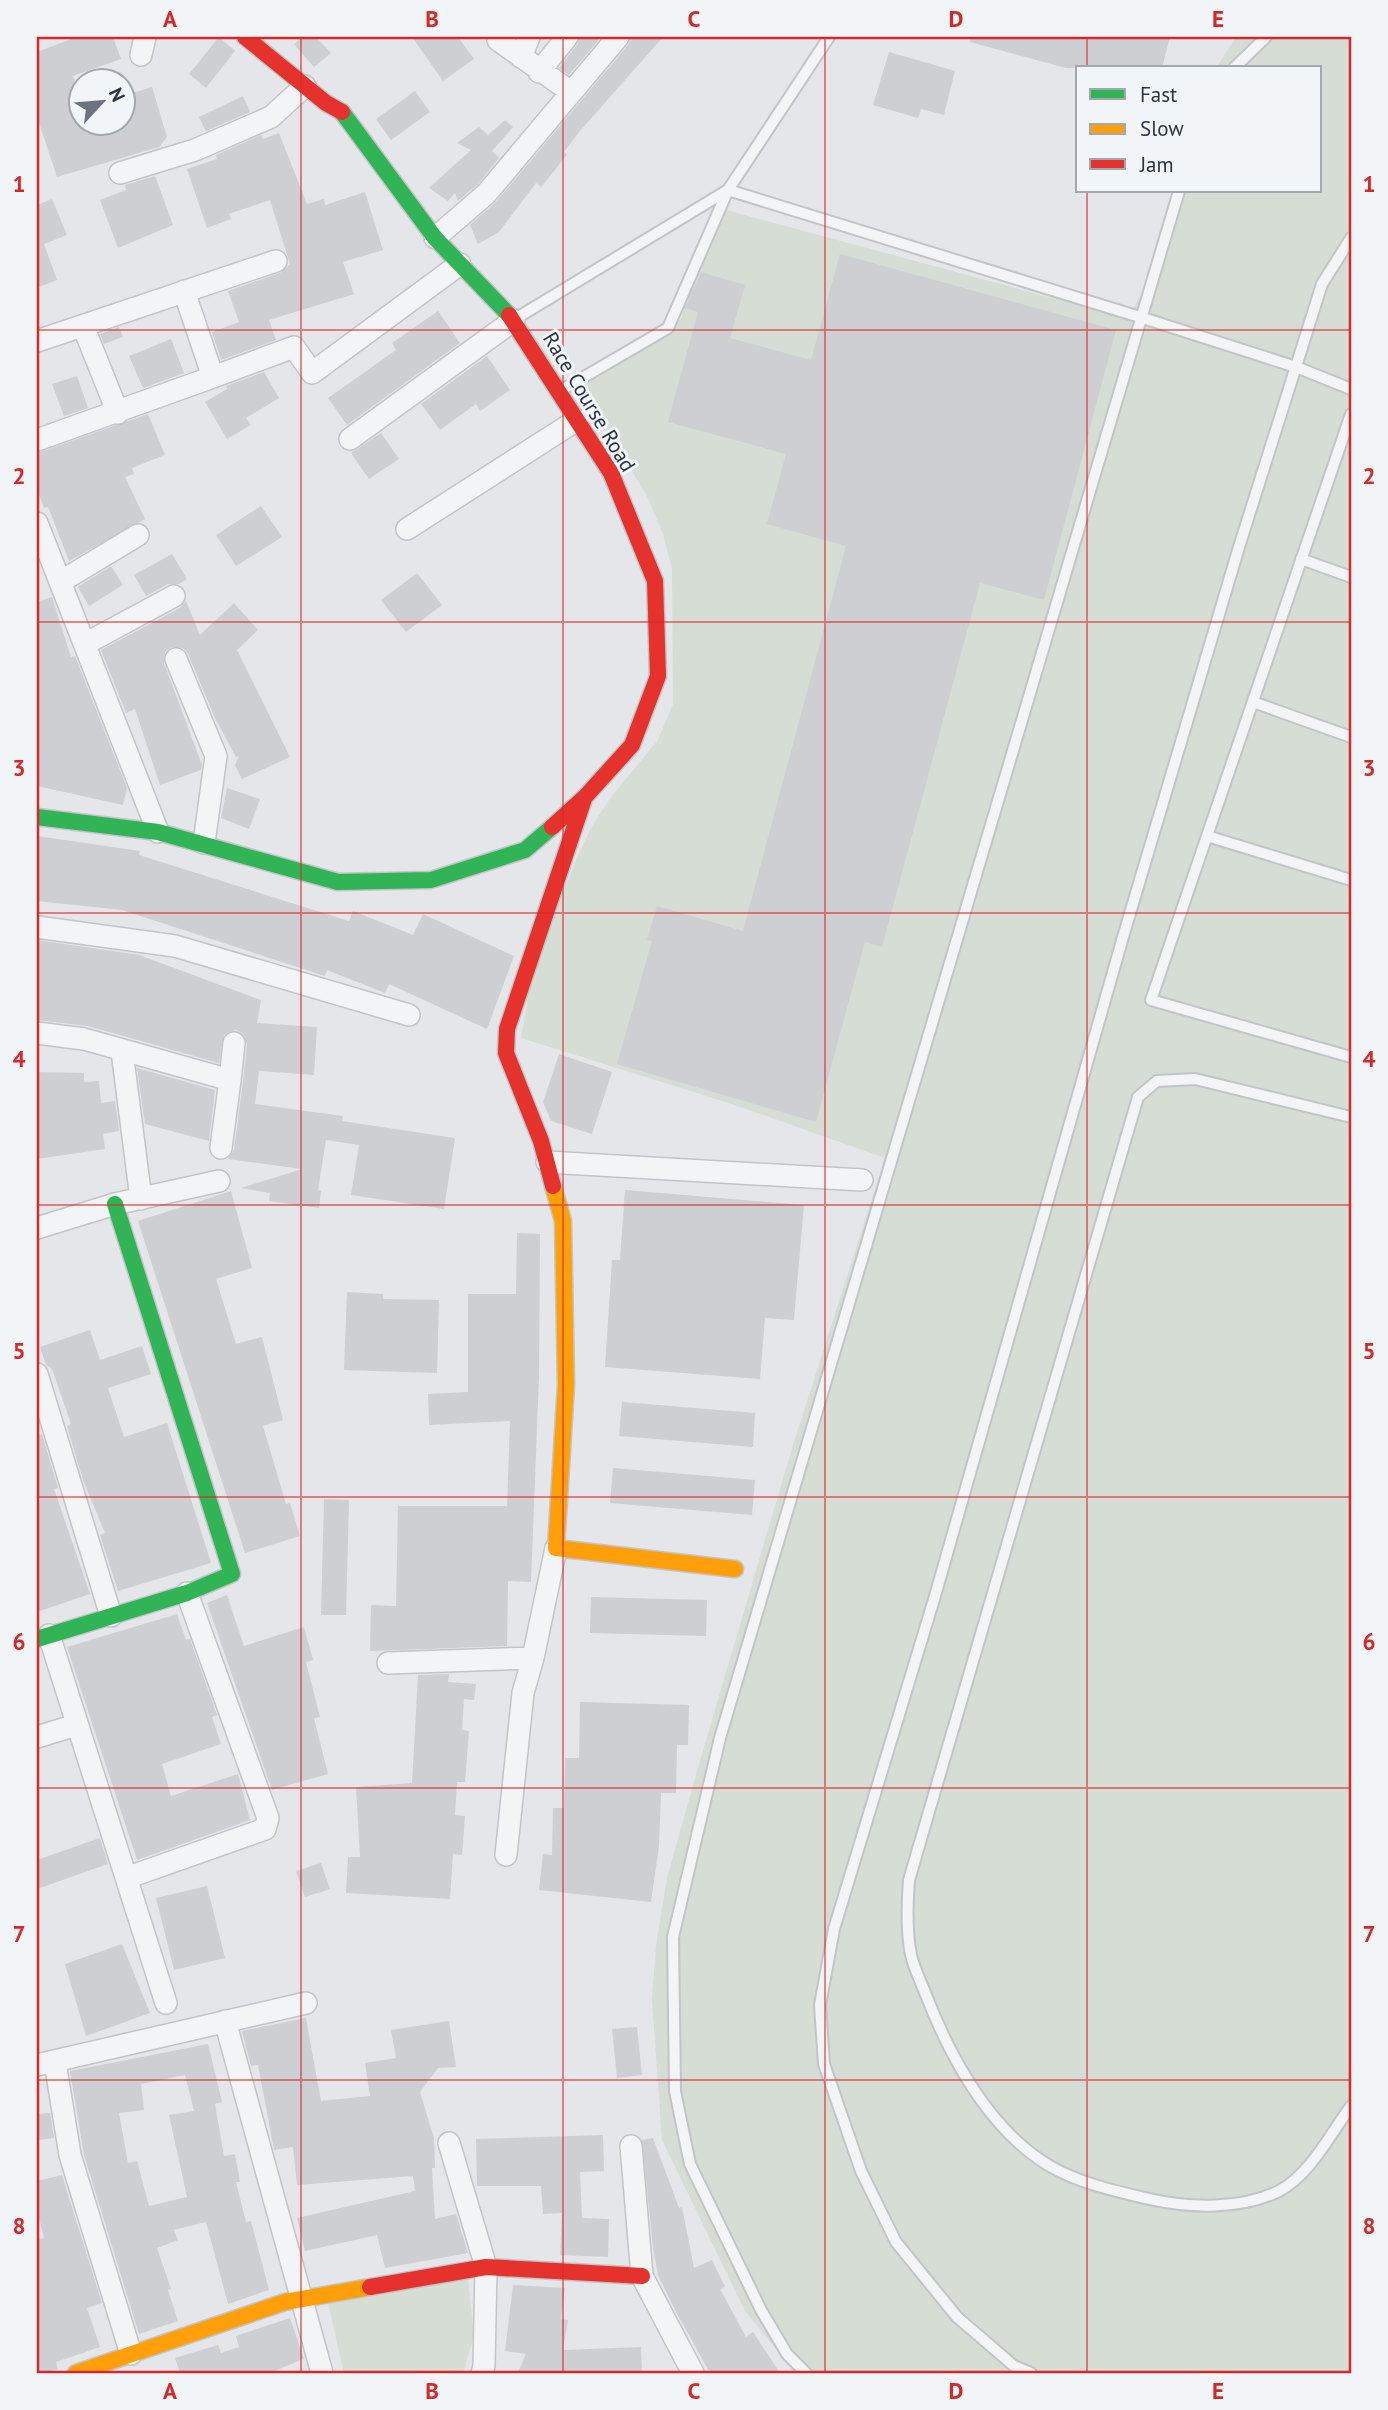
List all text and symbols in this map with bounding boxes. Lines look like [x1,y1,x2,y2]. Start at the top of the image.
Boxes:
text: A [163,4,177,33]
text: B [425,4,439,33]
text: C [688,4,701,33]
text: D [949,4,963,33]
text: E [1212,4,1224,33]
north arrow [66,66,136,136]
legend [1076,66,1322,192]
text: Fast [1140,81,1177,108]
text: N [104,84,131,105]
text: Slow [1140,115,1184,142]
text: Jam [1139,151,1174,178]
text: 1 [12,169,26,198]
text: 1 [1362,169,1376,198]
street label: Race Course Road [537,327,642,477]
text: 2 [12,461,26,490]
text: 2 [1362,461,1376,490]
text: 3 [12,753,26,782]
text: 3 [1362,753,1376,782]
text: 4 [12,1044,26,1073]
text: 4 [1362,1044,1376,1073]
text: 5 [12,1336,26,1365]
text: 5 [1362,1336,1376,1365]
text: 6 [12,1627,26,1656]
text: 6 [1362,1627,1376,1656]
text: 7 [12,1919,26,1948]
text: 7 [1362,1919,1376,1948]
text: 8 [12,2211,26,2240]
text: 8 [1362,2211,1376,2240]
text: A [163,2376,177,2405]
text: B [425,2376,439,2405]
text: C [688,2376,701,2405]
text: D [949,2376,963,2405]
text: E [1212,2376,1224,2405]

